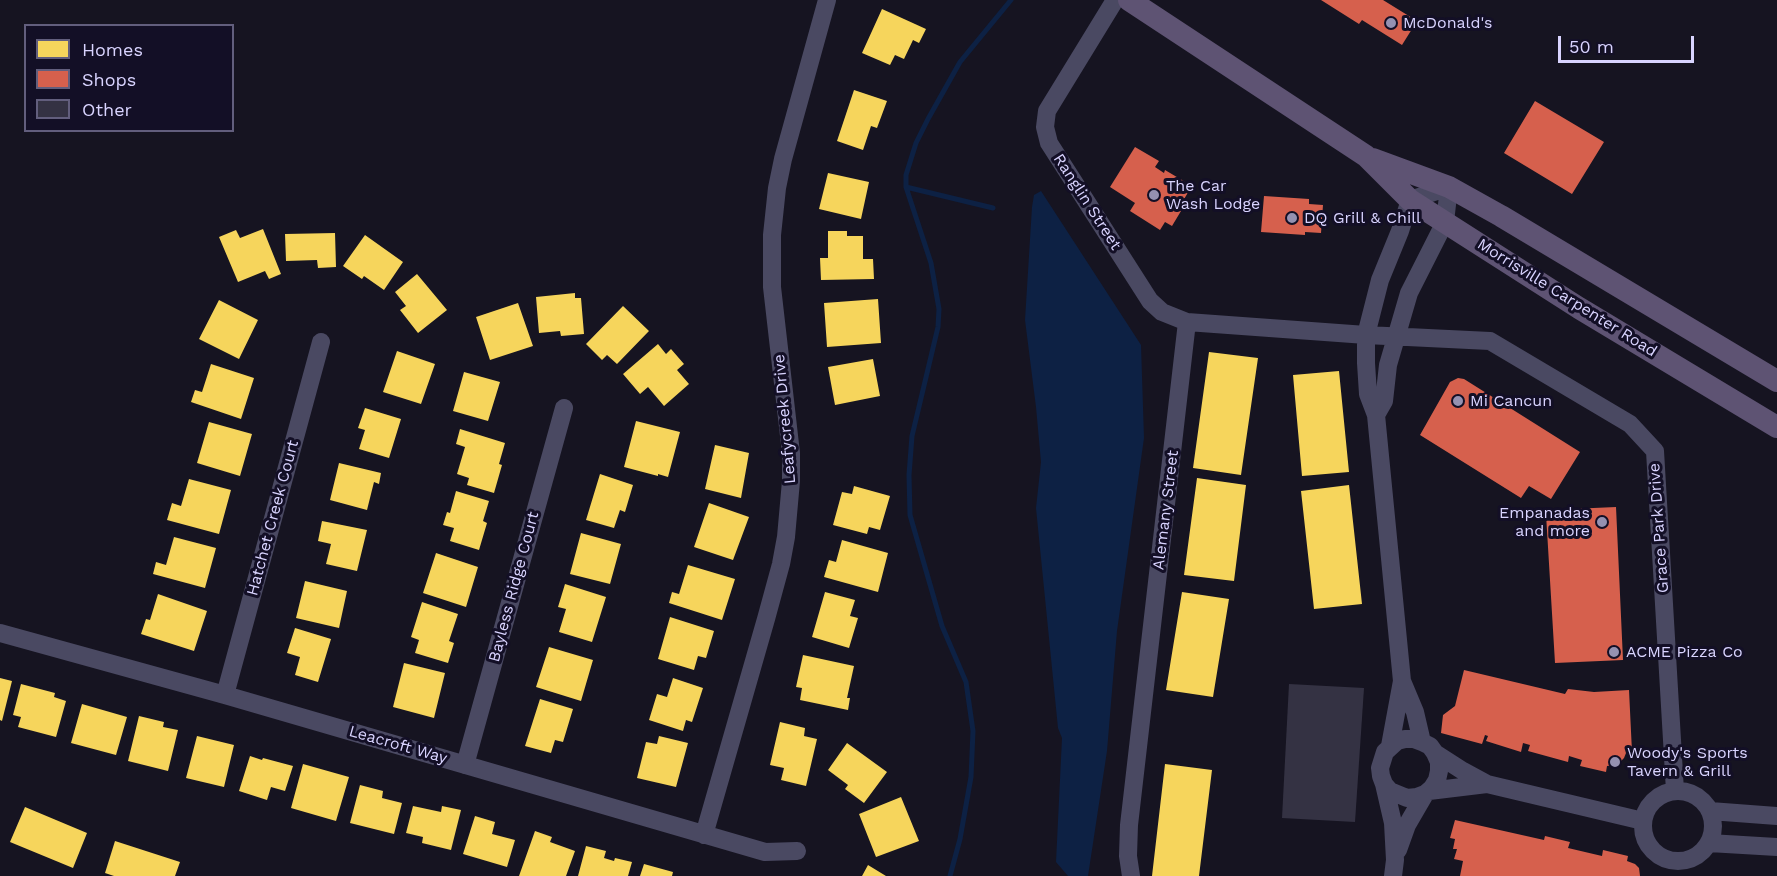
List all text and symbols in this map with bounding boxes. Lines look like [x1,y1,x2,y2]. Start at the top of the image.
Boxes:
place label: McDonald's [1403,13,1492,33]
marker: McDonald's [1384,16,1398,30]
legend [24,24,234,132]
scale bar [1561,24,1698,62]
text: 50 m [1569,36,1614,57]
text: Homes [82,39,143,60]
text: Shops [82,69,136,90]
text: Other [82,99,132,120]
street label: Ranglin Street [1049,150,1125,254]
place label: The Car Wash Lodge [1166,176,1260,214]
marker: The Car Wash Lodge [1147,188,1161,202]
place label: DQ Grill & Chill [1304,208,1421,228]
marker: DQ Grill & Chill [1285,211,1299,225]
street label: Morrisville Carpenter Road [1474,235,1660,361]
street label: Leafycreek Drive [770,353,800,485]
place label: Mi Cancun [1470,391,1552,411]
marker: Mi Cancun [1451,394,1465,408]
street label: Hatchet Creek Court [243,438,303,598]
street label: Alemany Street [1149,449,1183,571]
street label: Grace Park Drive [1645,462,1673,594]
place label: Empanadas and more [1499,503,1590,541]
street label: Bayless Ridge Court [485,510,543,664]
marker: Empanadas and more [1595,515,1609,529]
place label: ACME Pizza Co [1626,642,1743,662]
marker: ACME Pizza Co [1607,645,1621,659]
street label: Leacroft Way [347,722,449,768]
place label: Woody's Sports Tavern & Grill [1627,743,1748,781]
marker: Woody's Sports Tavern & Grill [1608,755,1622,769]

